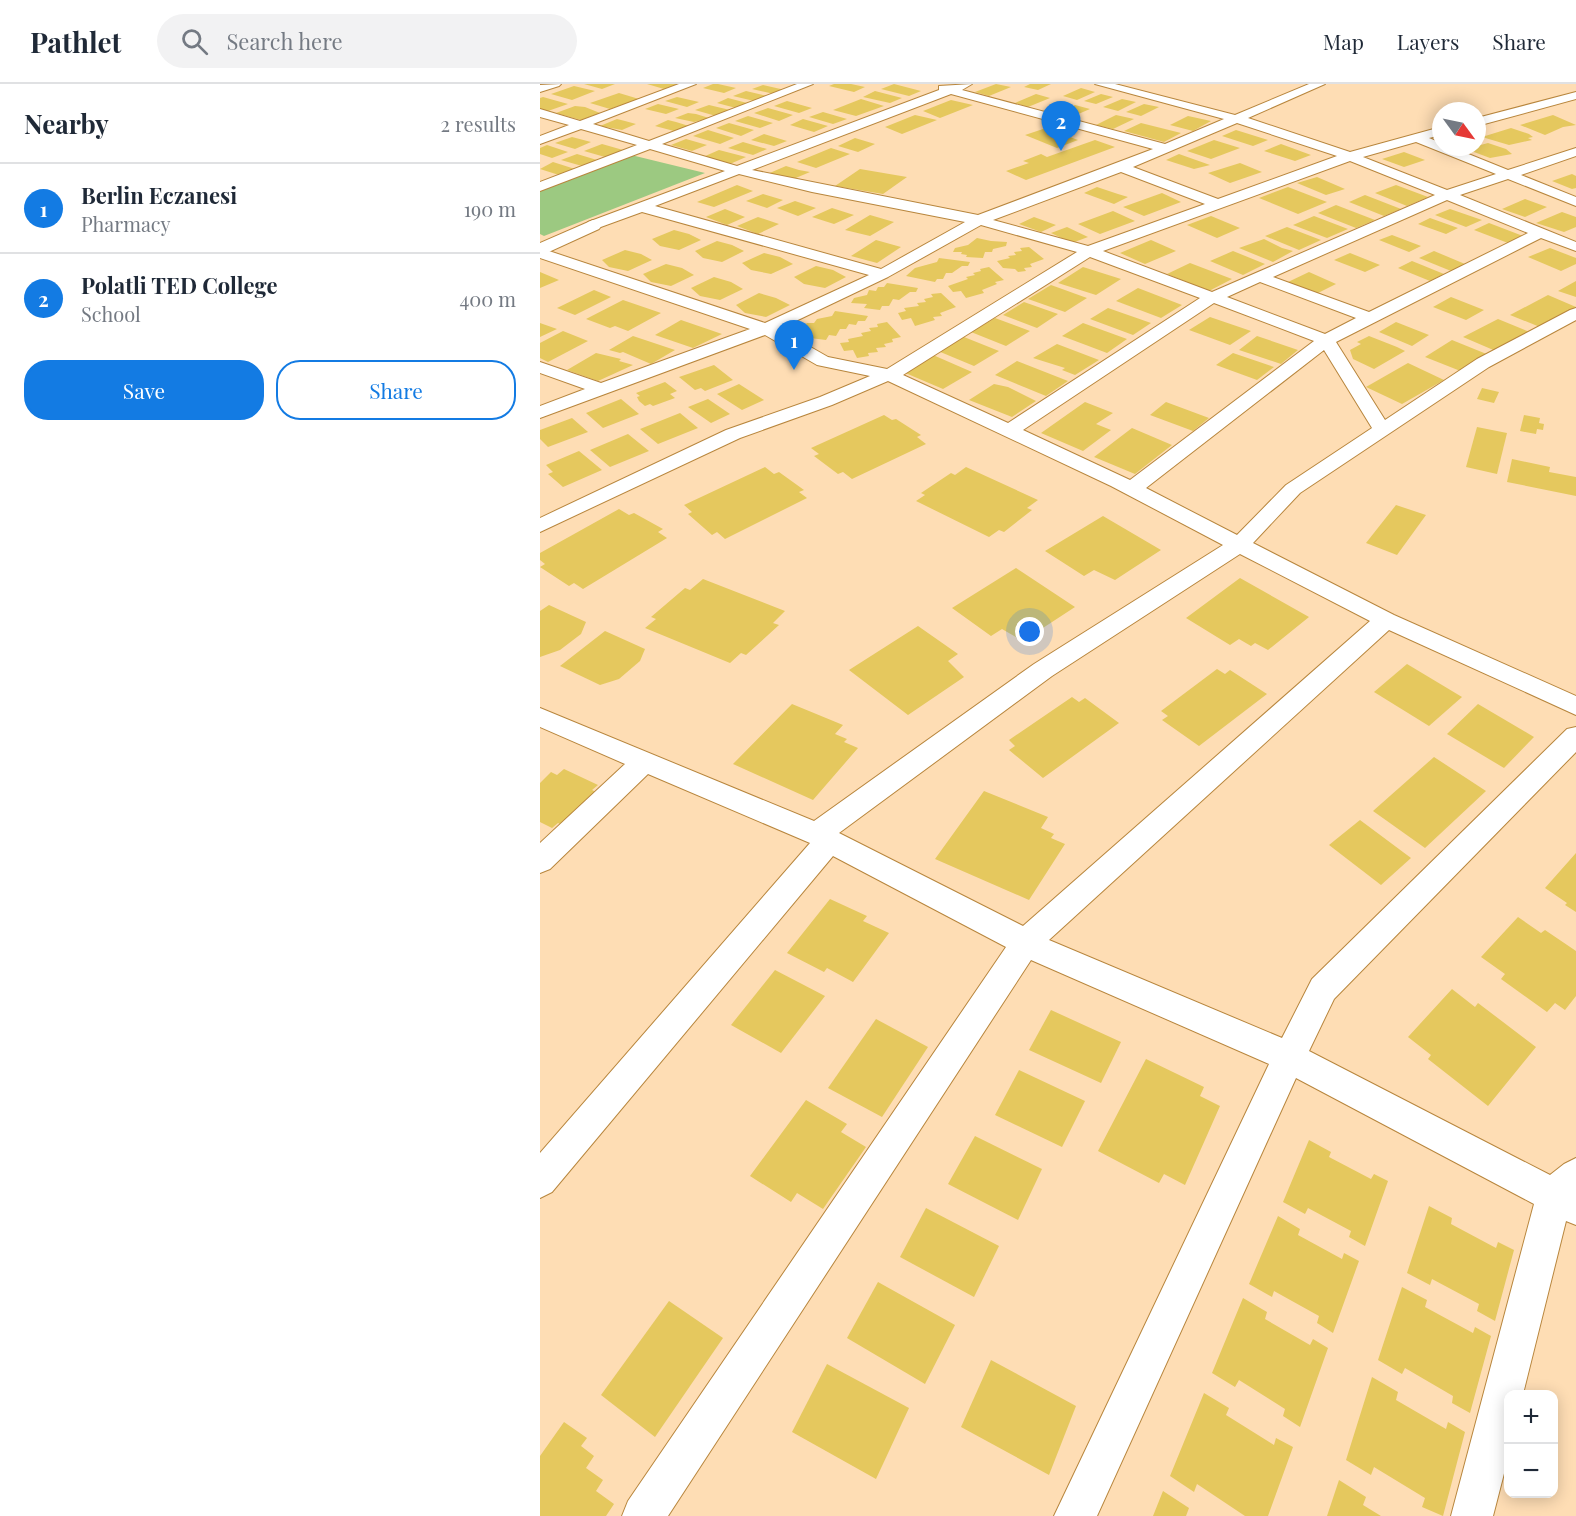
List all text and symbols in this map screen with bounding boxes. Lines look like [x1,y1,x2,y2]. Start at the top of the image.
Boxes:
search box [157,14,577,68]
text: Pathlet [30,23,121,60]
icon: search [178,25,211,58]
text: Search here [226,26,343,56]
text: Map [1323,27,1364,55]
text: Layers [1397,27,1459,55]
text: Share [1492,27,1546,55]
pin: 2 [1042,101,1080,151]
north arrow [1432,102,1486,156]
text: Nearby [24,106,109,141]
text: 2 results [441,110,516,137]
text: Berlin Eczanesi [81,180,237,210]
text: 1 [40,195,47,222]
text: 190 m [464,195,516,222]
text: Pharmacy [81,210,171,237]
text: Polatli TED College [81,270,277,300]
text: 2 [38,285,49,312]
text: 400 m [459,285,516,312]
text: School [81,300,141,327]
pin: 1 [774,320,814,370]
button: Save [24,360,264,420]
button: Share [276,360,516,420]
your location [1015,617,1044,646]
map controls [1504,1390,1558,1498]
button: + [1504,1390,1558,1444]
button: − [1504,1444,1558,1498]

